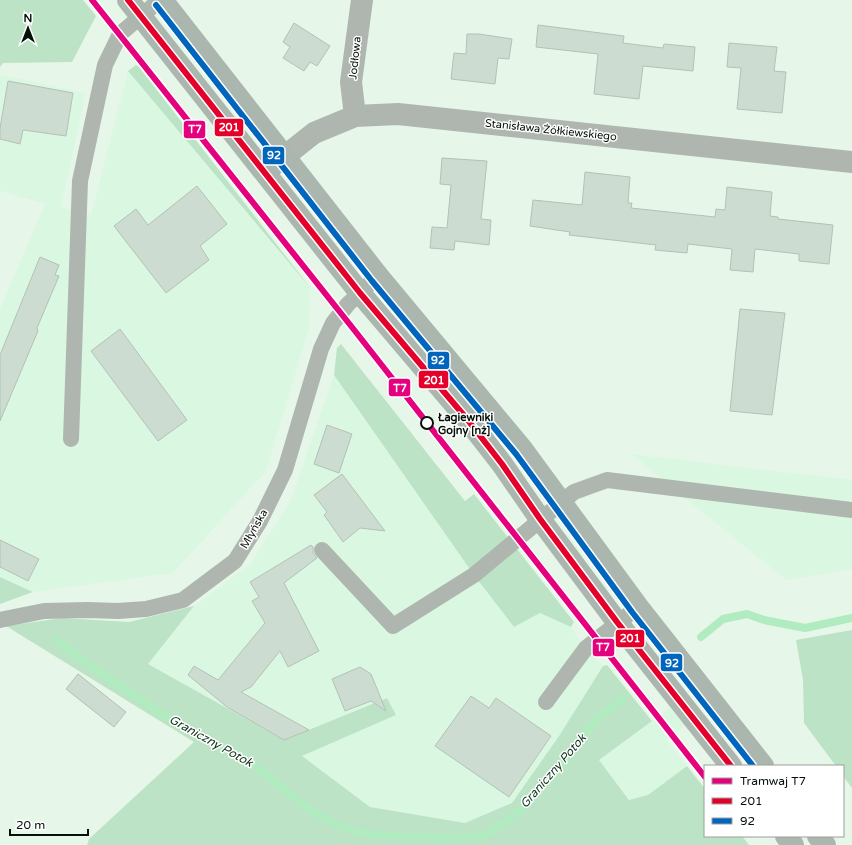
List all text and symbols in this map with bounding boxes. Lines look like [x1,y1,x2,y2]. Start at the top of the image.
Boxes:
north arrow [8,8,48,48]
text: N [24,12,32,25]
street label: Jodłowa [346,36,364,80]
street label: Stanisława Żółkiewskiego [485,117,618,143]
line badge: 201 [214,118,244,137]
line badge: T7 [183,120,206,139]
text: 201 [219,121,239,134]
text: T7 [187,123,202,136]
line badge: 92 [262,146,285,165]
text: 92 [267,149,281,162]
line badge: 92 [427,351,450,370]
text: 92 [431,354,445,367]
line badge: 201 [418,370,449,389]
text: 201 [424,374,444,387]
line badge: T7 [388,378,411,397]
text: T7 [392,382,407,395]
place label: Łagiewniki Gojny [nż] [438,411,494,438]
marker: Łagiewniki Gojny [nż] [420,416,434,430]
street label: Młyńska [238,507,270,551]
line badge: 201 [615,629,645,648]
text: 201 [620,632,640,645]
line badge: T7 [592,638,615,657]
text: T7 [595,641,610,654]
line badge: 92 [660,653,683,672]
text: 92 [665,657,679,670]
water label: Graniczny Potok [167,712,256,770]
water label: Graniczny Potok [517,730,590,811]
legend [704,765,844,837]
text: Tramwaj T7 [740,774,806,788]
text: 201 [740,794,763,808]
scale bar [10,811,88,837]
text: 92 [740,814,755,828]
text: 20 m [16,818,45,832]

